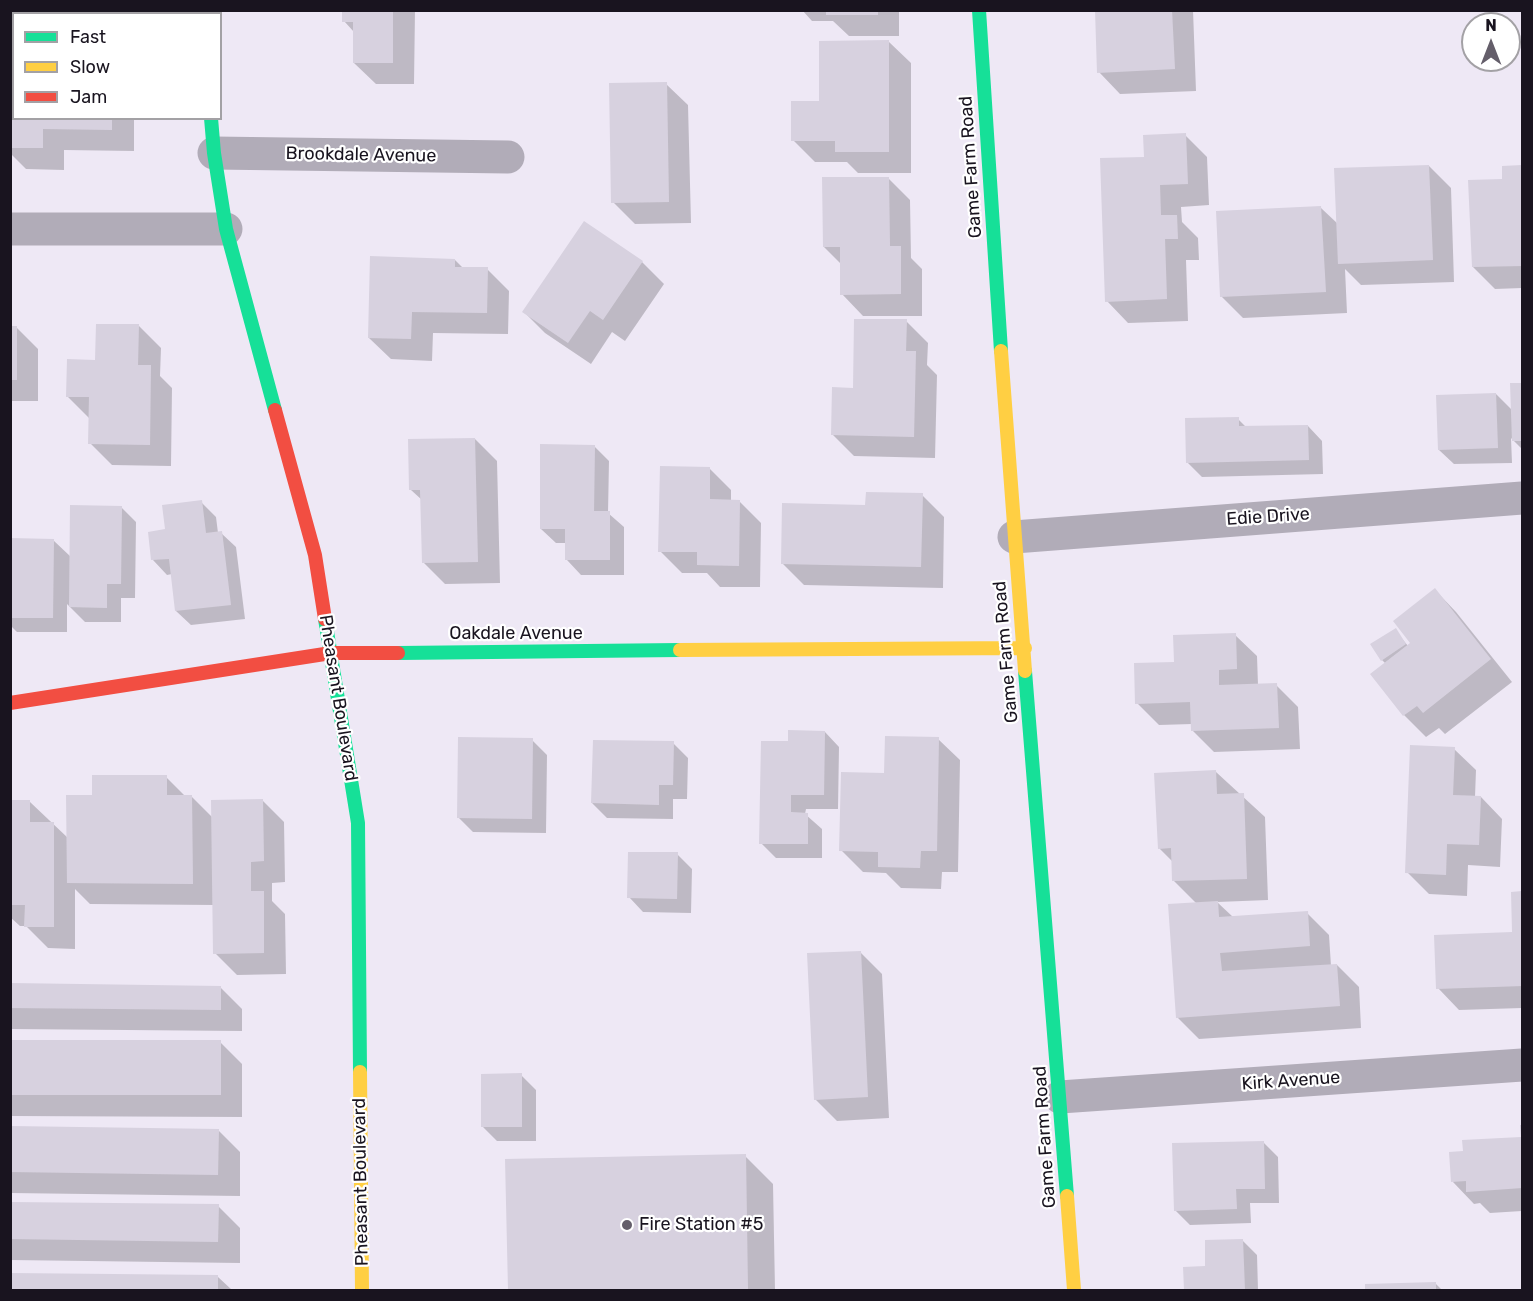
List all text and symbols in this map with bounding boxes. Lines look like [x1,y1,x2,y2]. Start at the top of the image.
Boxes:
legend [12,12,222,120]
north arrow [1461,12,1521,72]
text: N [1485,16,1497,35]
text: Fast [70,26,106,48]
text: Slow [70,56,110,78]
text: Jam [70,86,107,108]
street label: Game Farm Road [955,95,987,239]
street label: Brookdale Avenue [285,143,437,167]
street label: Edie Drive [1226,503,1310,531]
street label: Game Farm Road [989,580,1023,724]
street label: Pheasant Boulevard [314,613,362,783]
street label: Oakdale Avenue [449,623,583,645]
street label: Game Farm Road [1029,1065,1061,1209]
street label: Kirk Avenue [1241,1067,1341,1095]
street label: Pheasant Boulevard [349,1098,373,1266]
place label: Fire Station #5 [639,1214,763,1236]
marker: Fire Station #5 [620,1218,634,1232]

